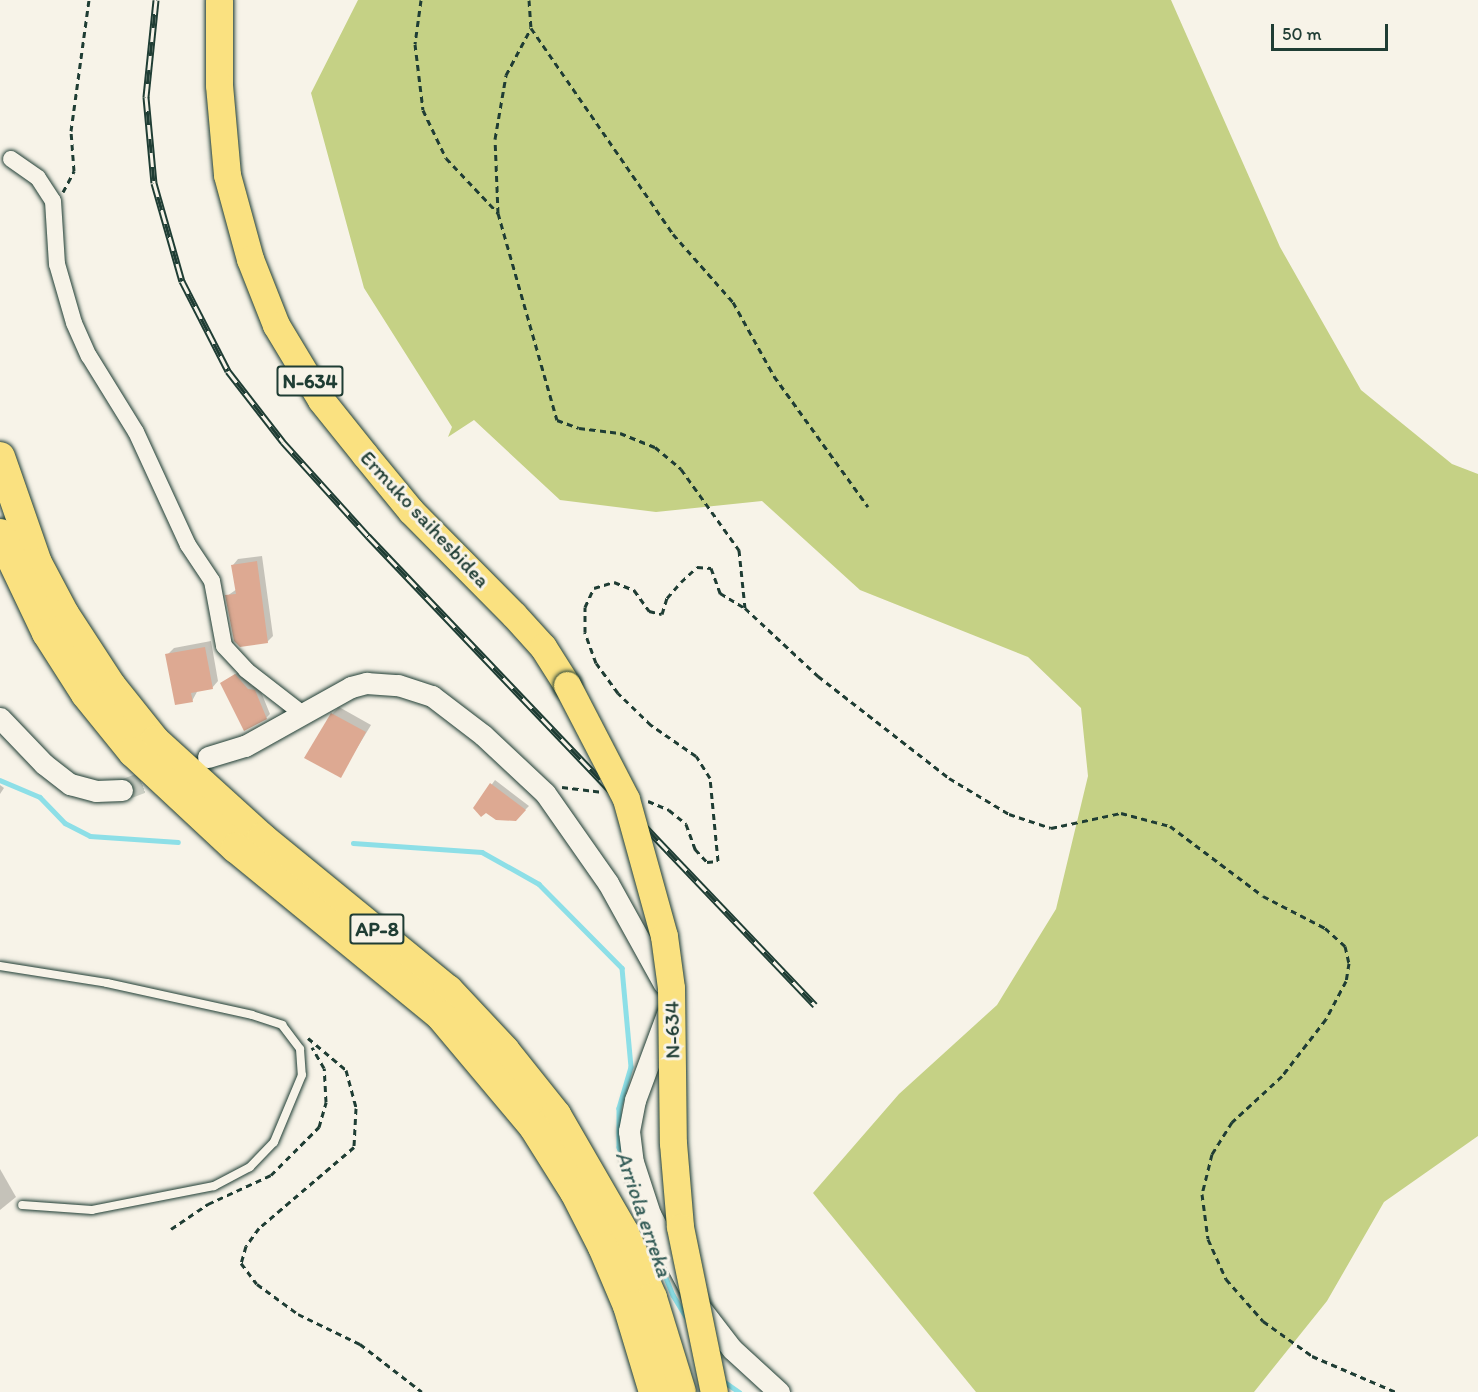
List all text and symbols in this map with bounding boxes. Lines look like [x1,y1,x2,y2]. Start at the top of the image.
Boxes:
scale bar [1274,12,1391,50]
text: 50 m [1282,23,1322,45]
road number: N-634 [276,364,344,398]
street label: Ermuko saihesbidea [355,445,495,593]
road number: AP-8 [348,912,406,946]
street label: N-634 [659,1001,685,1059]
water label: Arriola erreka [610,1148,678,1280]

